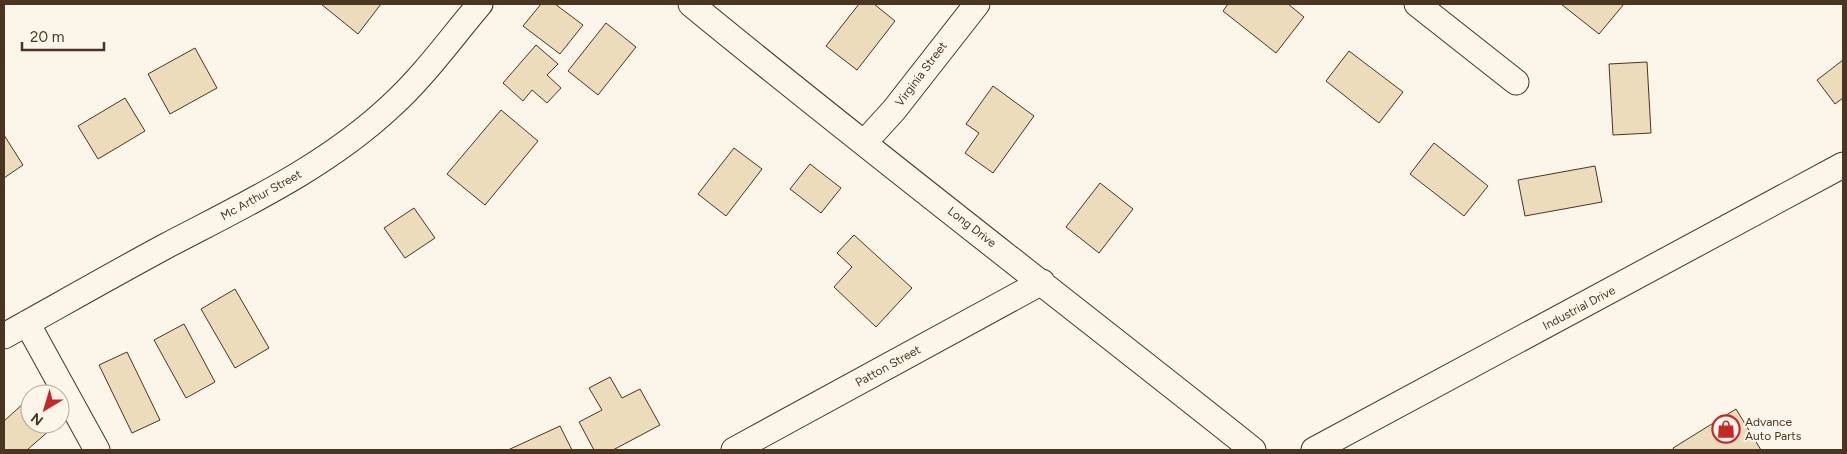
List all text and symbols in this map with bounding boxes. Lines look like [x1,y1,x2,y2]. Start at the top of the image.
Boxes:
scale bar [22,20,105,52]
text: 20 m [30,28,64,46]
street label: Virginia Street [892,39,950,109]
street label: Mc Arthur Street [218,167,304,223]
street label: Long Drive [945,204,999,251]
street label: Industrial Drive [1540,283,1618,333]
street label: Patton Street [853,342,923,390]
north arrow [20,384,70,434]
text: N [28,409,47,429]
shop icon: Advance Auto Parts [1711,414,1741,444]
place label: Advance Auto Parts [1745,415,1802,443]

